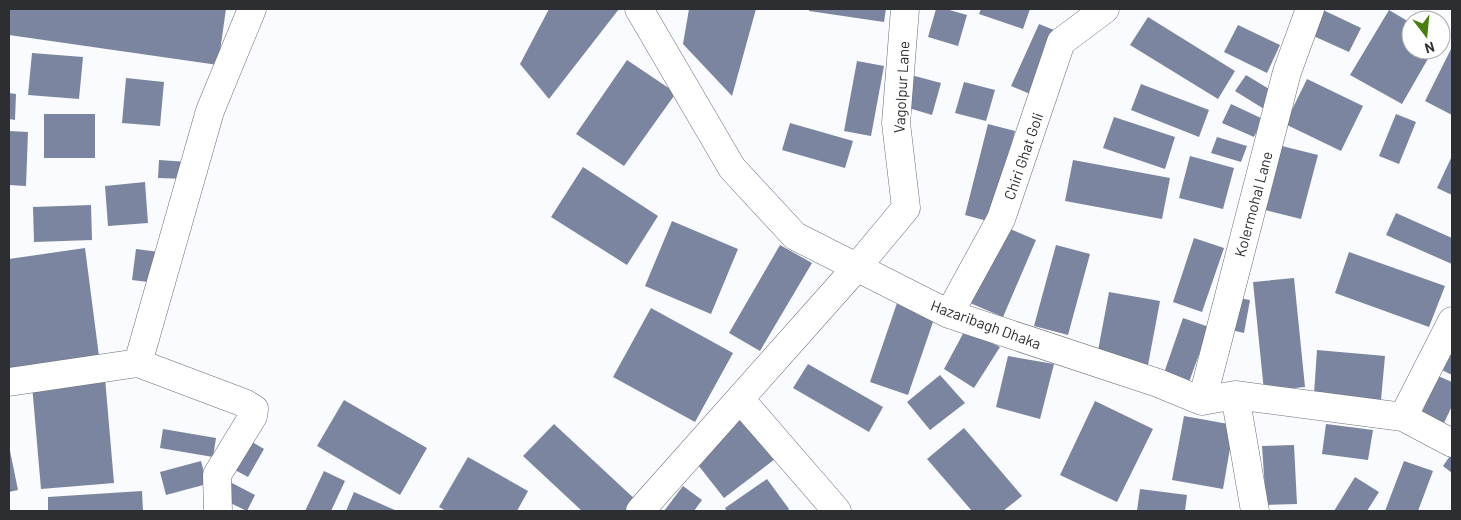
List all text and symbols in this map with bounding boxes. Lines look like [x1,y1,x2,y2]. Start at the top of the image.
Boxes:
north arrow [1401,10,1451,60]
text: N [1423,39,1437,57]
street label: Vagolpur Lane [890,40,912,134]
street label: Chiri Ghat Goli [1000,110,1046,202]
street label: Kolermohal Lane [1230,149,1276,259]
street label: Hazaribagh Dhaka [928,296,1044,352]

